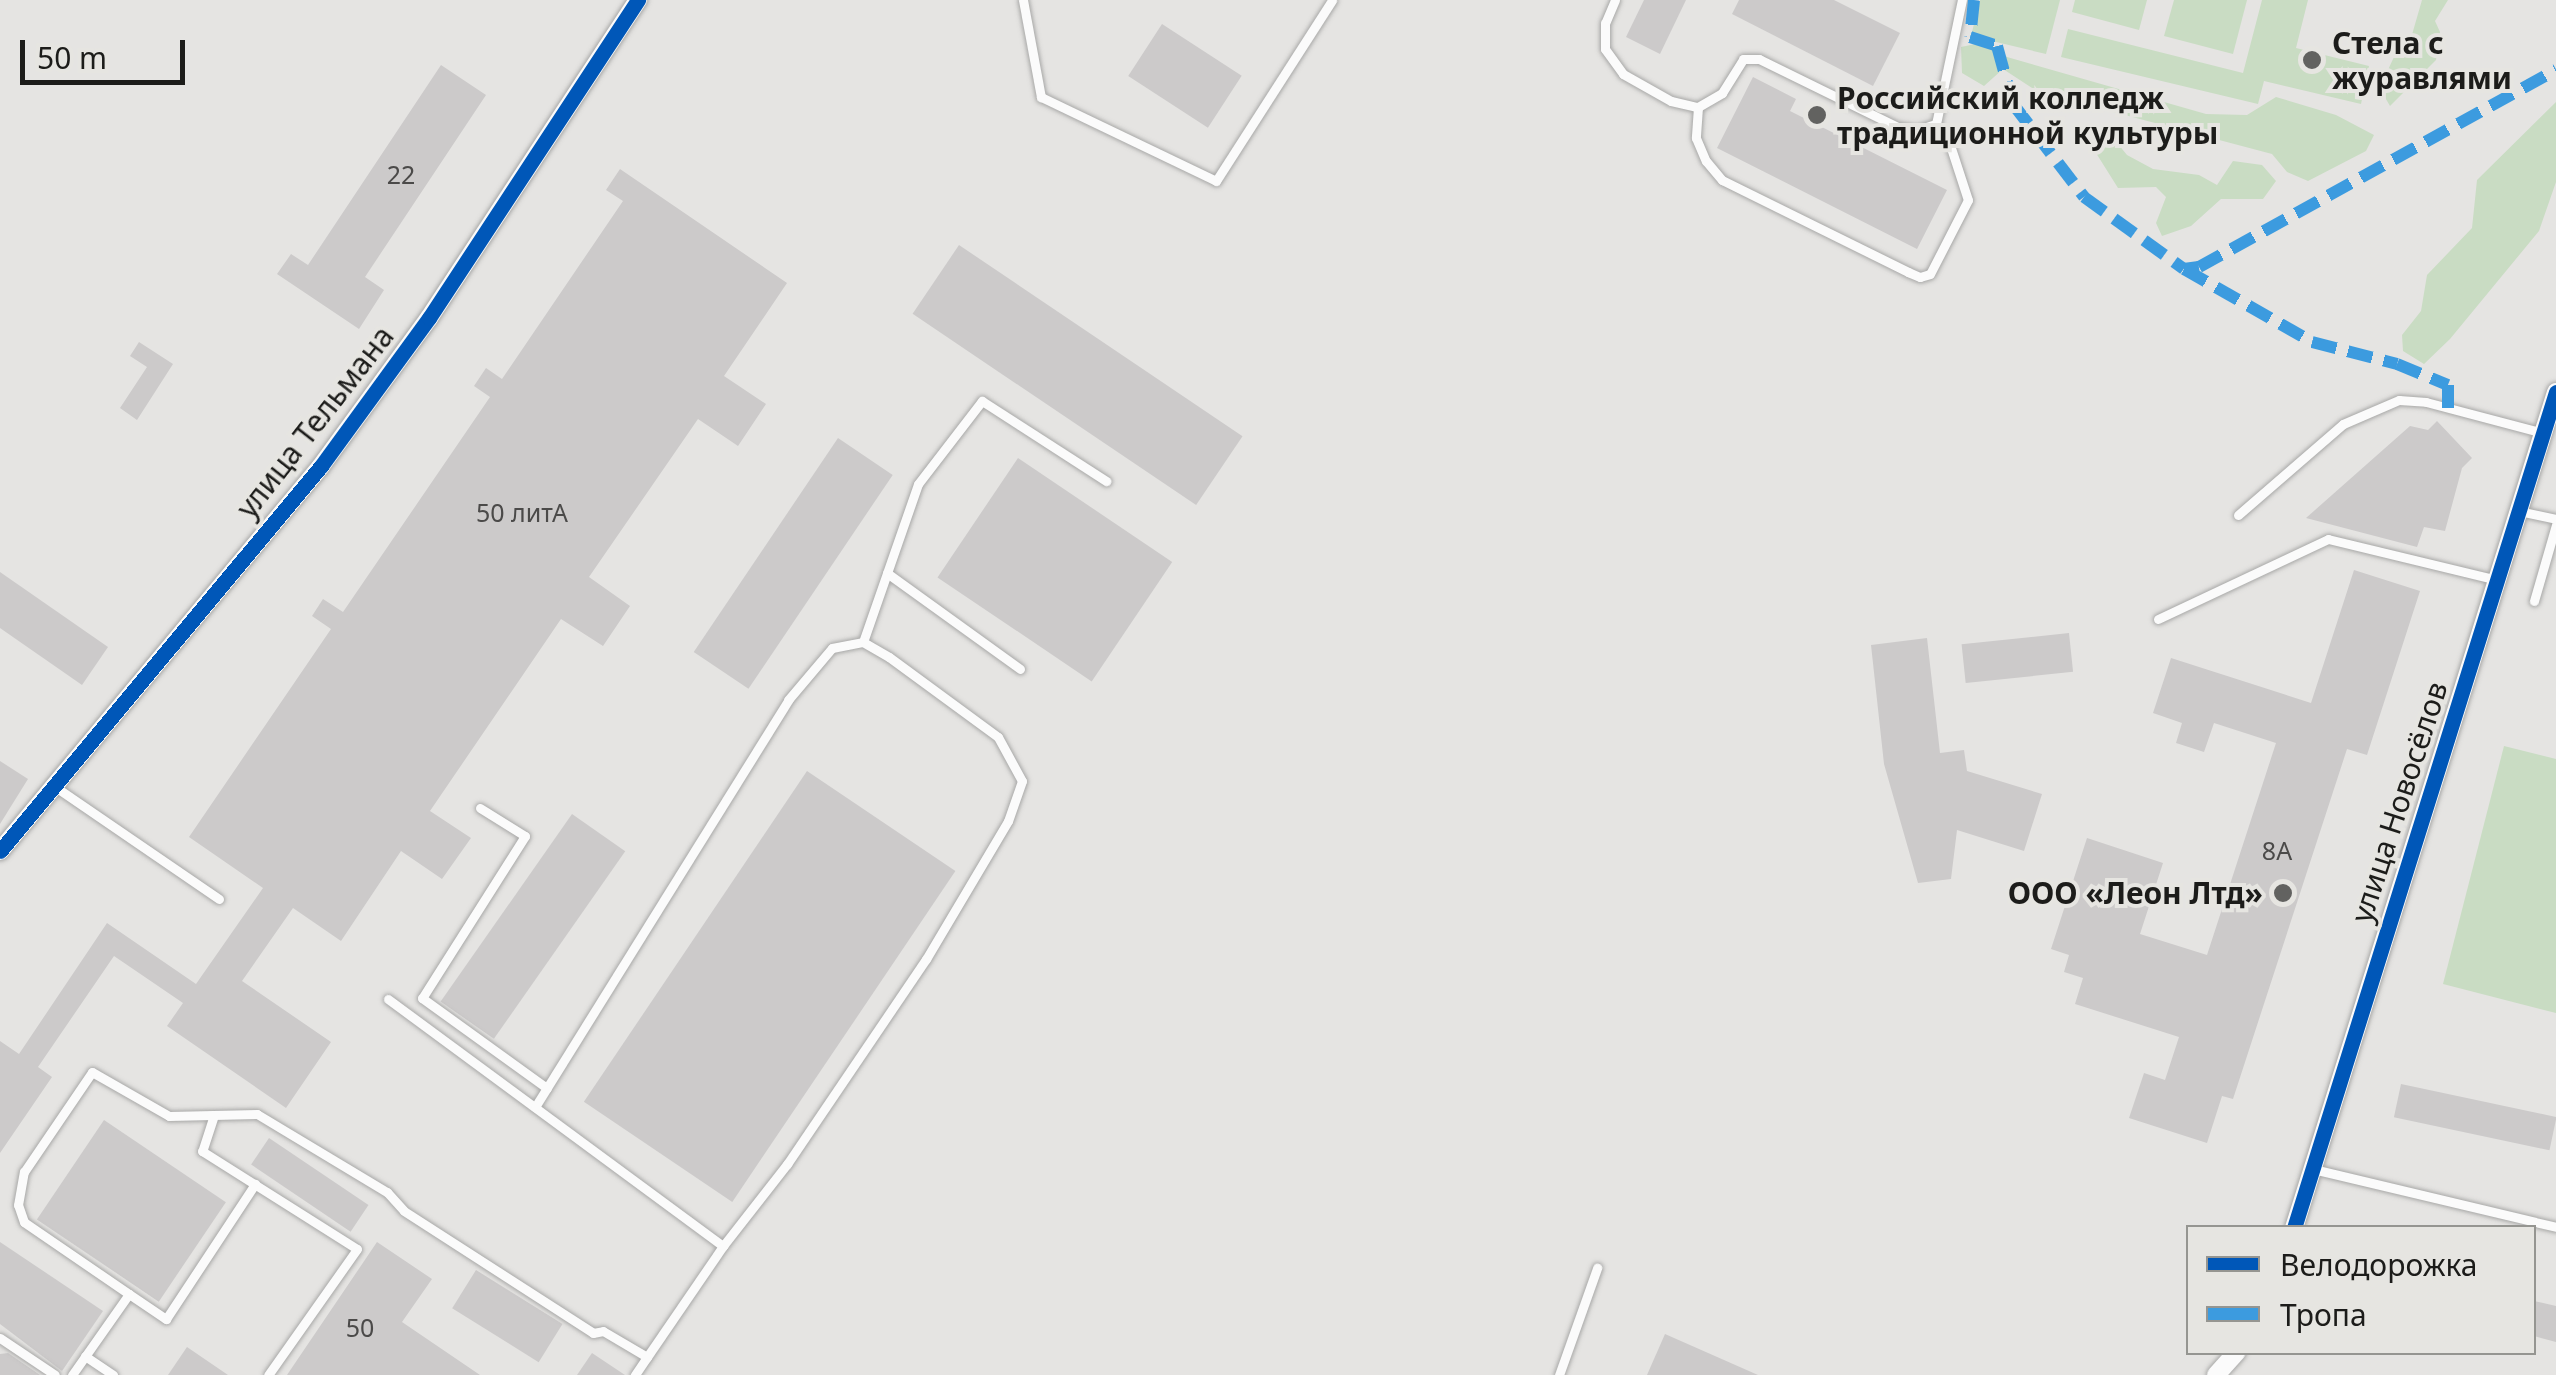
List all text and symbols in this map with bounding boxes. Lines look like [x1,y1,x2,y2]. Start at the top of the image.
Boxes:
scale bar [25,20,190,82]
place label: Стела с журавлями [2332,25,2512,96]
text: 50 m [37,37,107,78]
marker: Стела с журавлями [2301,49,2323,71]
place label: Российский колледж традиционной культуры [1837,80,2218,150]
marker: Российский колледж традиционной культуры [1806,104,1828,126]
house number: 22 [387,159,415,189]
street label: улица Тельмана [229,319,401,525]
house number: 50 литА [476,497,568,527]
street label: улица Новосёлов [2343,677,2455,927]
house number: 8А [2262,835,2292,865]
place label: ООО «Леон Лтд» [2008,875,2263,911]
marker: ООО «Леон Лтд» [2272,882,2294,904]
legend [2186,1225,2536,1355]
text: Велодорожка [2280,1244,2477,1285]
text: Тропа [2280,1294,2367,1335]
house number: 50 [346,1312,374,1342]

